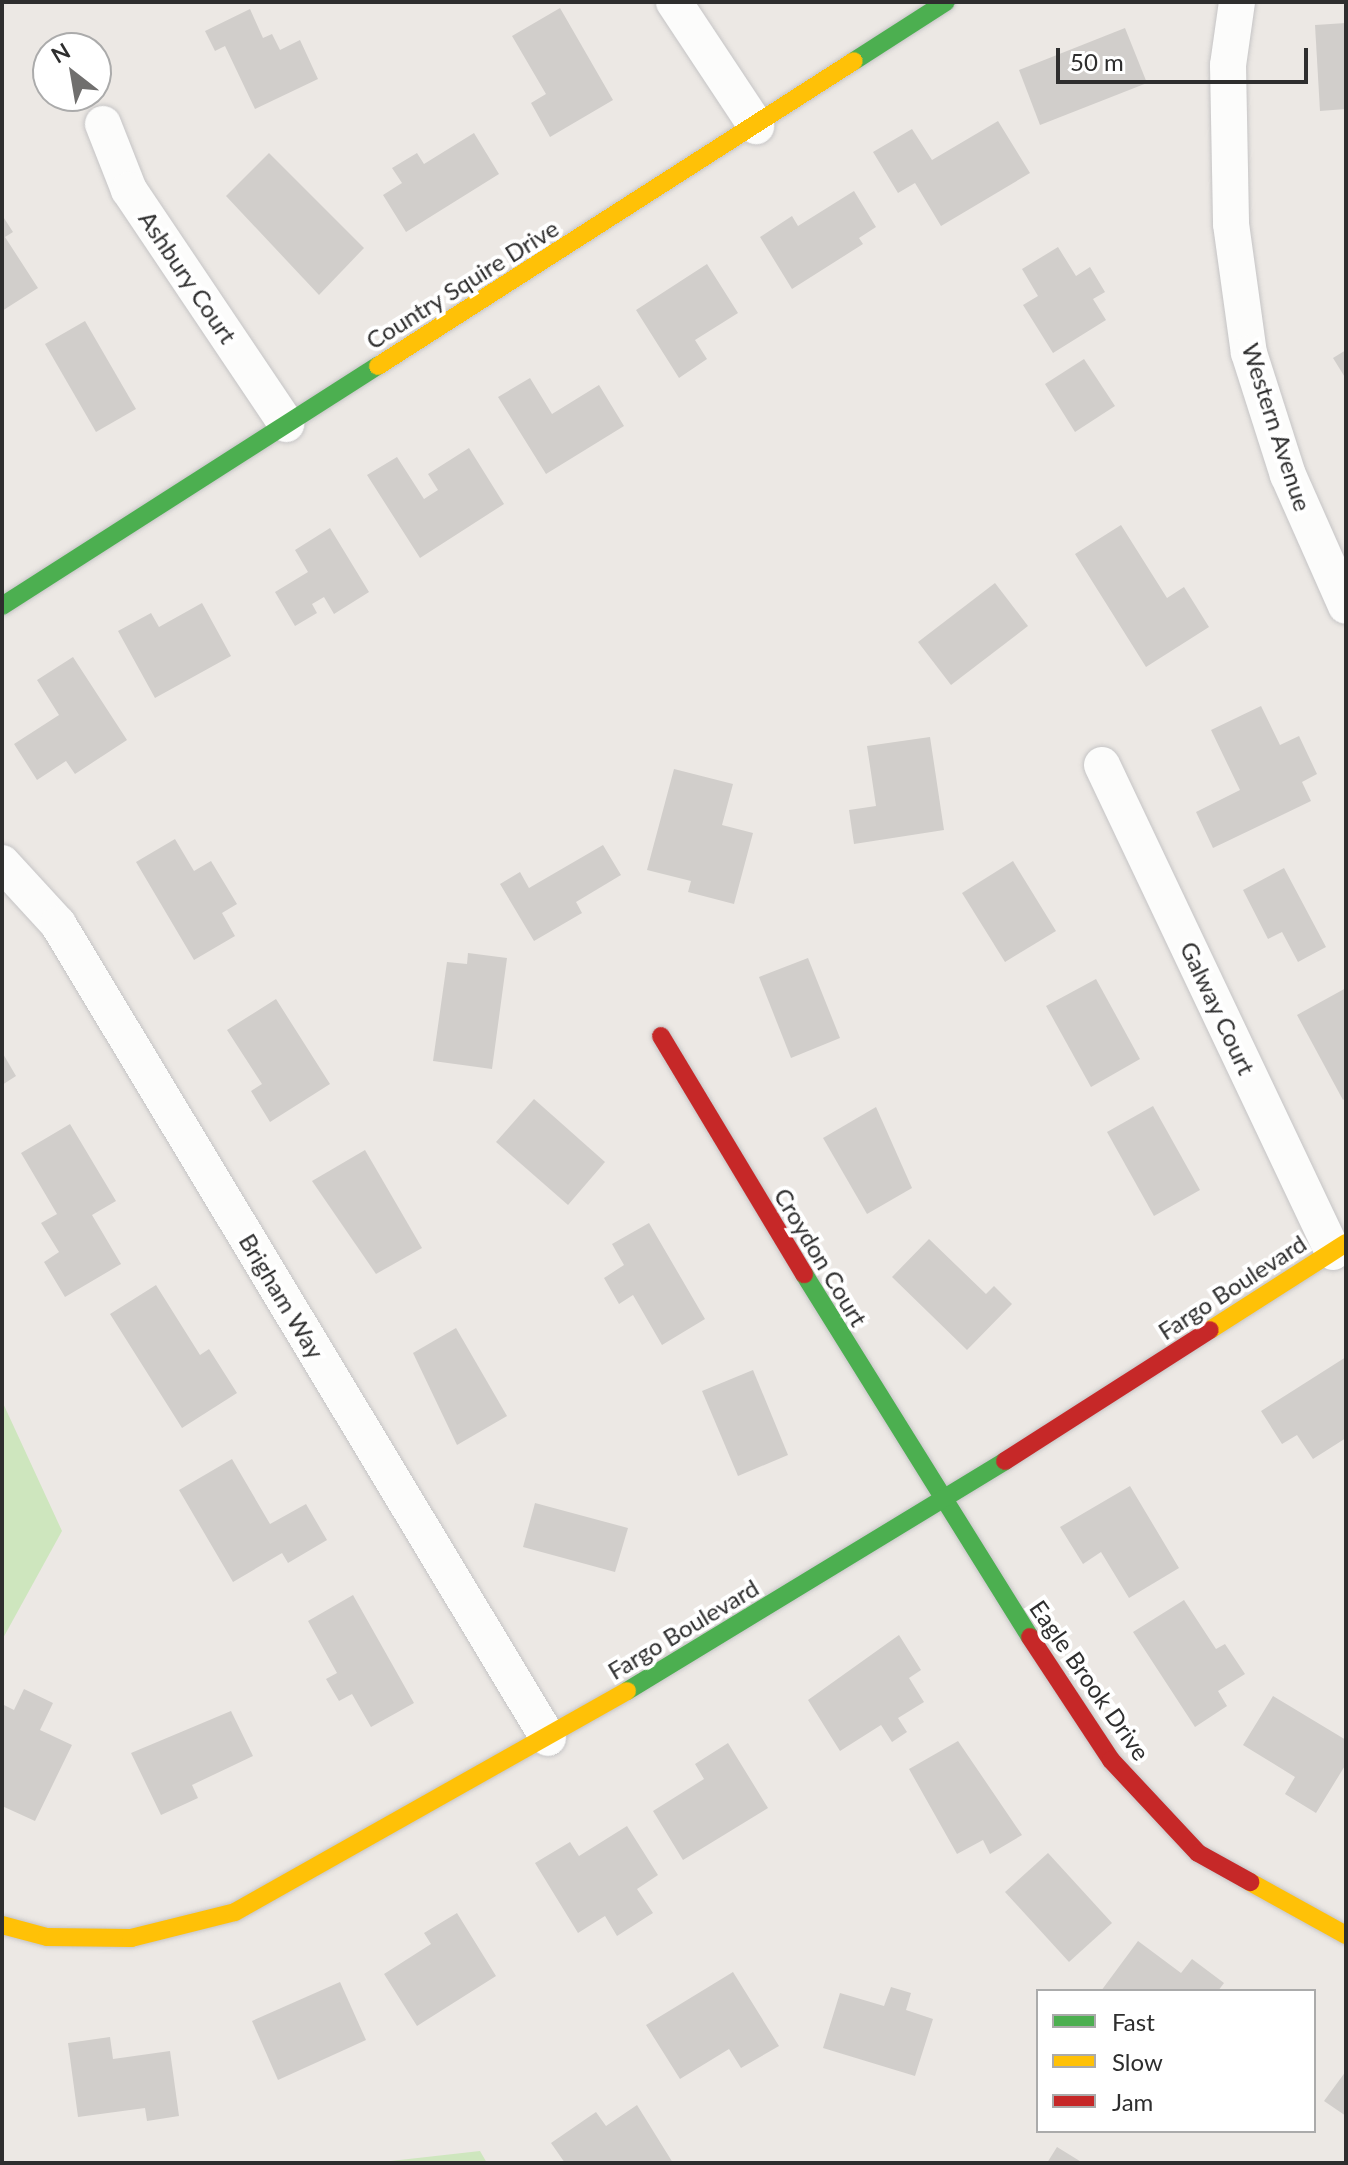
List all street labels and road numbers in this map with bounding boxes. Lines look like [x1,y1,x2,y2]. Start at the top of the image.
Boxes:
street label: Ashbury Court [133,205,243,349]
street label: Country Squire Drive [360,213,564,355]
street label: Western Avenue [1236,339,1318,515]
street label: Galway Court [1175,937,1261,1079]
street label: Croydon Court [768,1183,874,1331]
street label: Brigham Way [233,1228,331,1364]
street label: Fargo Boulevard [1153,1229,1311,1345]
street label: Fargo Boulevard [603,1573,763,1685]
street label: Eagle Brook Drive [1024,1594,1156,1766]

